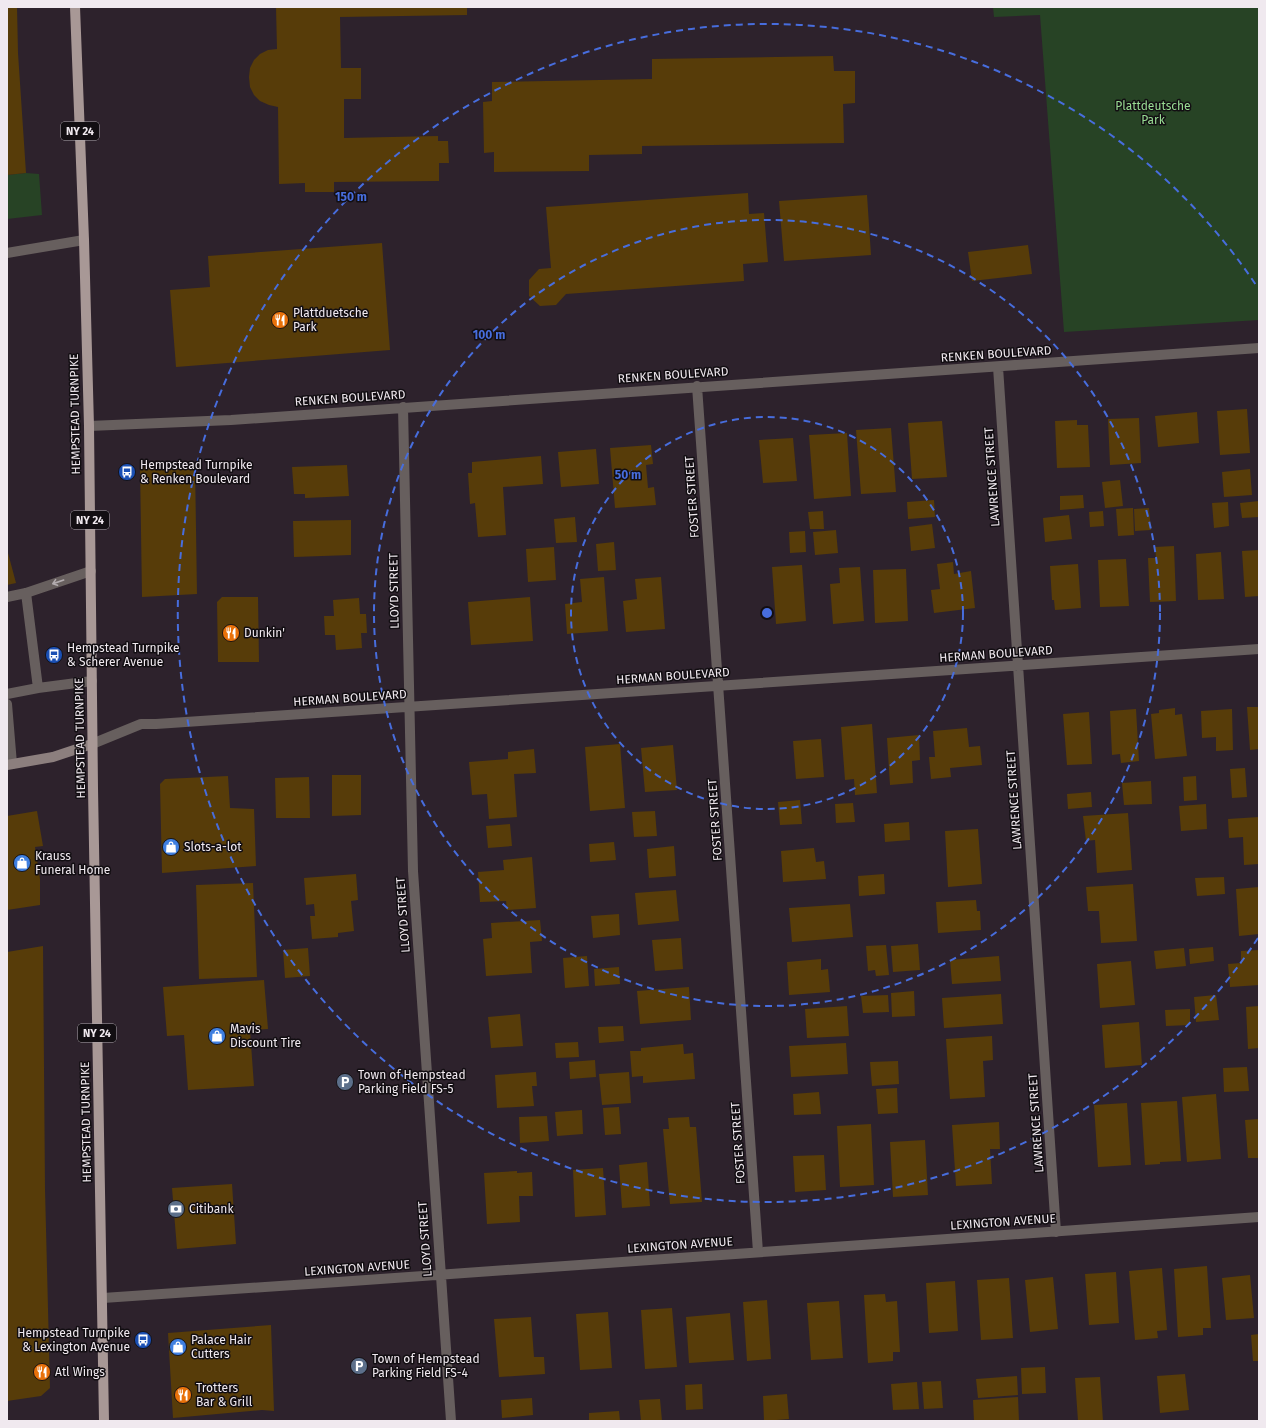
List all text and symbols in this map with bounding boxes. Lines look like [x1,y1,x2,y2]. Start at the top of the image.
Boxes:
park label: Plattdeutsche Park [1115,99,1191,127]
road number: NY 24 [61,122,99,140]
text: 150 m [335,190,367,204]
place label: Plattduetsche Park [293,306,368,334]
restaurant icon: Plattduetsche Park [270,310,290,330]
text: 100 m [473,328,505,342]
street label: RENKEN BOULEVARD [940,343,1052,365]
street label: HEMPSTEAD TURNPIKE [67,353,83,475]
street label: RENKEN BOULEVARD [617,364,729,386]
street label: RENKEN BOULEVARD [294,387,406,409]
street label: LAWRENCE STREET [981,426,1002,527]
street label: FOSTER STREET [682,455,702,538]
place label: Hempstead Turnpike & Renken Boulevard [140,458,253,486]
bus stop icon: Hempstead Turnpike & Renken Boulevard [117,462,137,482]
text: 50 m [615,468,641,482]
road number: NY 24 [71,511,109,529]
street label: LLOYD STREET [386,552,402,629]
one-way arrow [52,579,65,586]
centre of rings [760,606,774,620]
restaurant icon: Dunkin' [221,623,241,643]
place label: Dunkin' [244,626,285,640]
place label: Hempstead Turnpike & Scherer Avenue [67,641,180,669]
street label: HERMAN BOULEVARD [939,643,1053,665]
bus stop icon: Hempstead Turnpike & Scherer Avenue [44,645,64,665]
street label: HERMAN BOULEVARD [616,665,730,687]
street label: HEMPSTEAD TURNPIKE [72,677,88,799]
street label: HERMAN BOULEVARD [293,687,407,709]
street label: LAWRENCE STREET [1003,749,1024,850]
street label: FOSTER STREET [705,778,725,861]
shop icon: Slots-a-lot [161,837,181,857]
place label: Slots-a-lot [184,840,242,854]
place label: Krauss Funeral Home [35,849,110,877]
shop icon: Krauss Funeral Home [12,853,32,873]
street label: LLOYD STREET [393,876,413,953]
place label: Mavis Discount Tire [230,1022,301,1050]
road number: NY 24 [78,1024,116,1042]
shop icon: Mavis Discount Tire [207,1026,227,1046]
street label: HEMPSTEAD TURNPIKE [78,1061,94,1183]
place label: Town of Hempstead Parking Field FS-5 [358,1068,466,1096]
parking icon: Town of Hempstead Parking Field FS-5 [335,1072,355,1092]
street label: LAWRENCE STREET [1025,1072,1046,1173]
street label: FOSTER STREET [728,1101,748,1184]
bank icon: Citibank [166,1199,186,1219]
street label: LLOYD STREET [415,1200,435,1277]
place label: Citibank [189,1202,234,1216]
street label: LEXINGTON AVENUE [950,1211,1056,1233]
street label: LEXINGTON AVENUE [627,1234,733,1256]
street label: LEXINGTON AVENUE [304,1257,410,1279]
place label: Hempstead Turnpike & Lexington Avenue [17,1326,130,1354]
bus stop icon: Hempstead Turnpike & Lexington Avenue [133,1330,153,1350]
place label: Palace Hair Cutters [191,1333,252,1361]
shop icon: Palace Hair Cutters [168,1337,188,1357]
place label: Town of Hempstead Parking Field FS-4 [372,1352,480,1380]
parking icon: Town of Hempstead Parking Field FS-4 [349,1356,369,1376]
restaurant icon: Atl Wings [32,1362,52,1382]
place label: Atl Wings [55,1365,105,1379]
place label: Trotters Bar & Grill [196,1381,253,1409]
restaurant icon: Trotters Bar & Grill [173,1385,193,1405]

